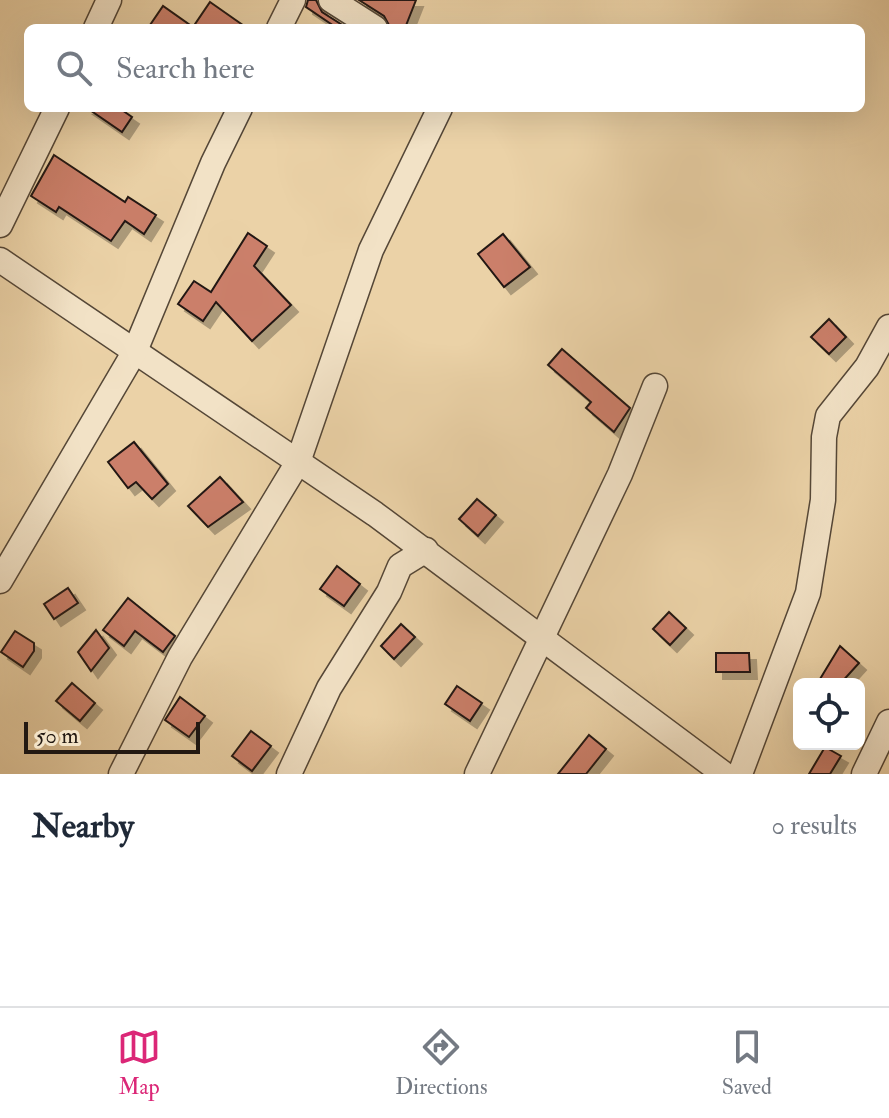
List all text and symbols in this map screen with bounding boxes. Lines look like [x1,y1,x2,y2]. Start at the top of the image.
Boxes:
search box [24,24,865,112]
icon: search [52,46,96,90]
text: Search here [116,50,255,87]
map controls [793,678,865,750]
button: locate [793,678,865,750]
scale bar [24,718,200,754]
text: 50 m [36,722,78,750]
text: Nearby [32,805,134,848]
text: 0 results [772,810,857,842]
tab: Map [117,1025,161,1101]
tab: Directions [395,1025,488,1101]
tab: Saved [722,1025,772,1101]

